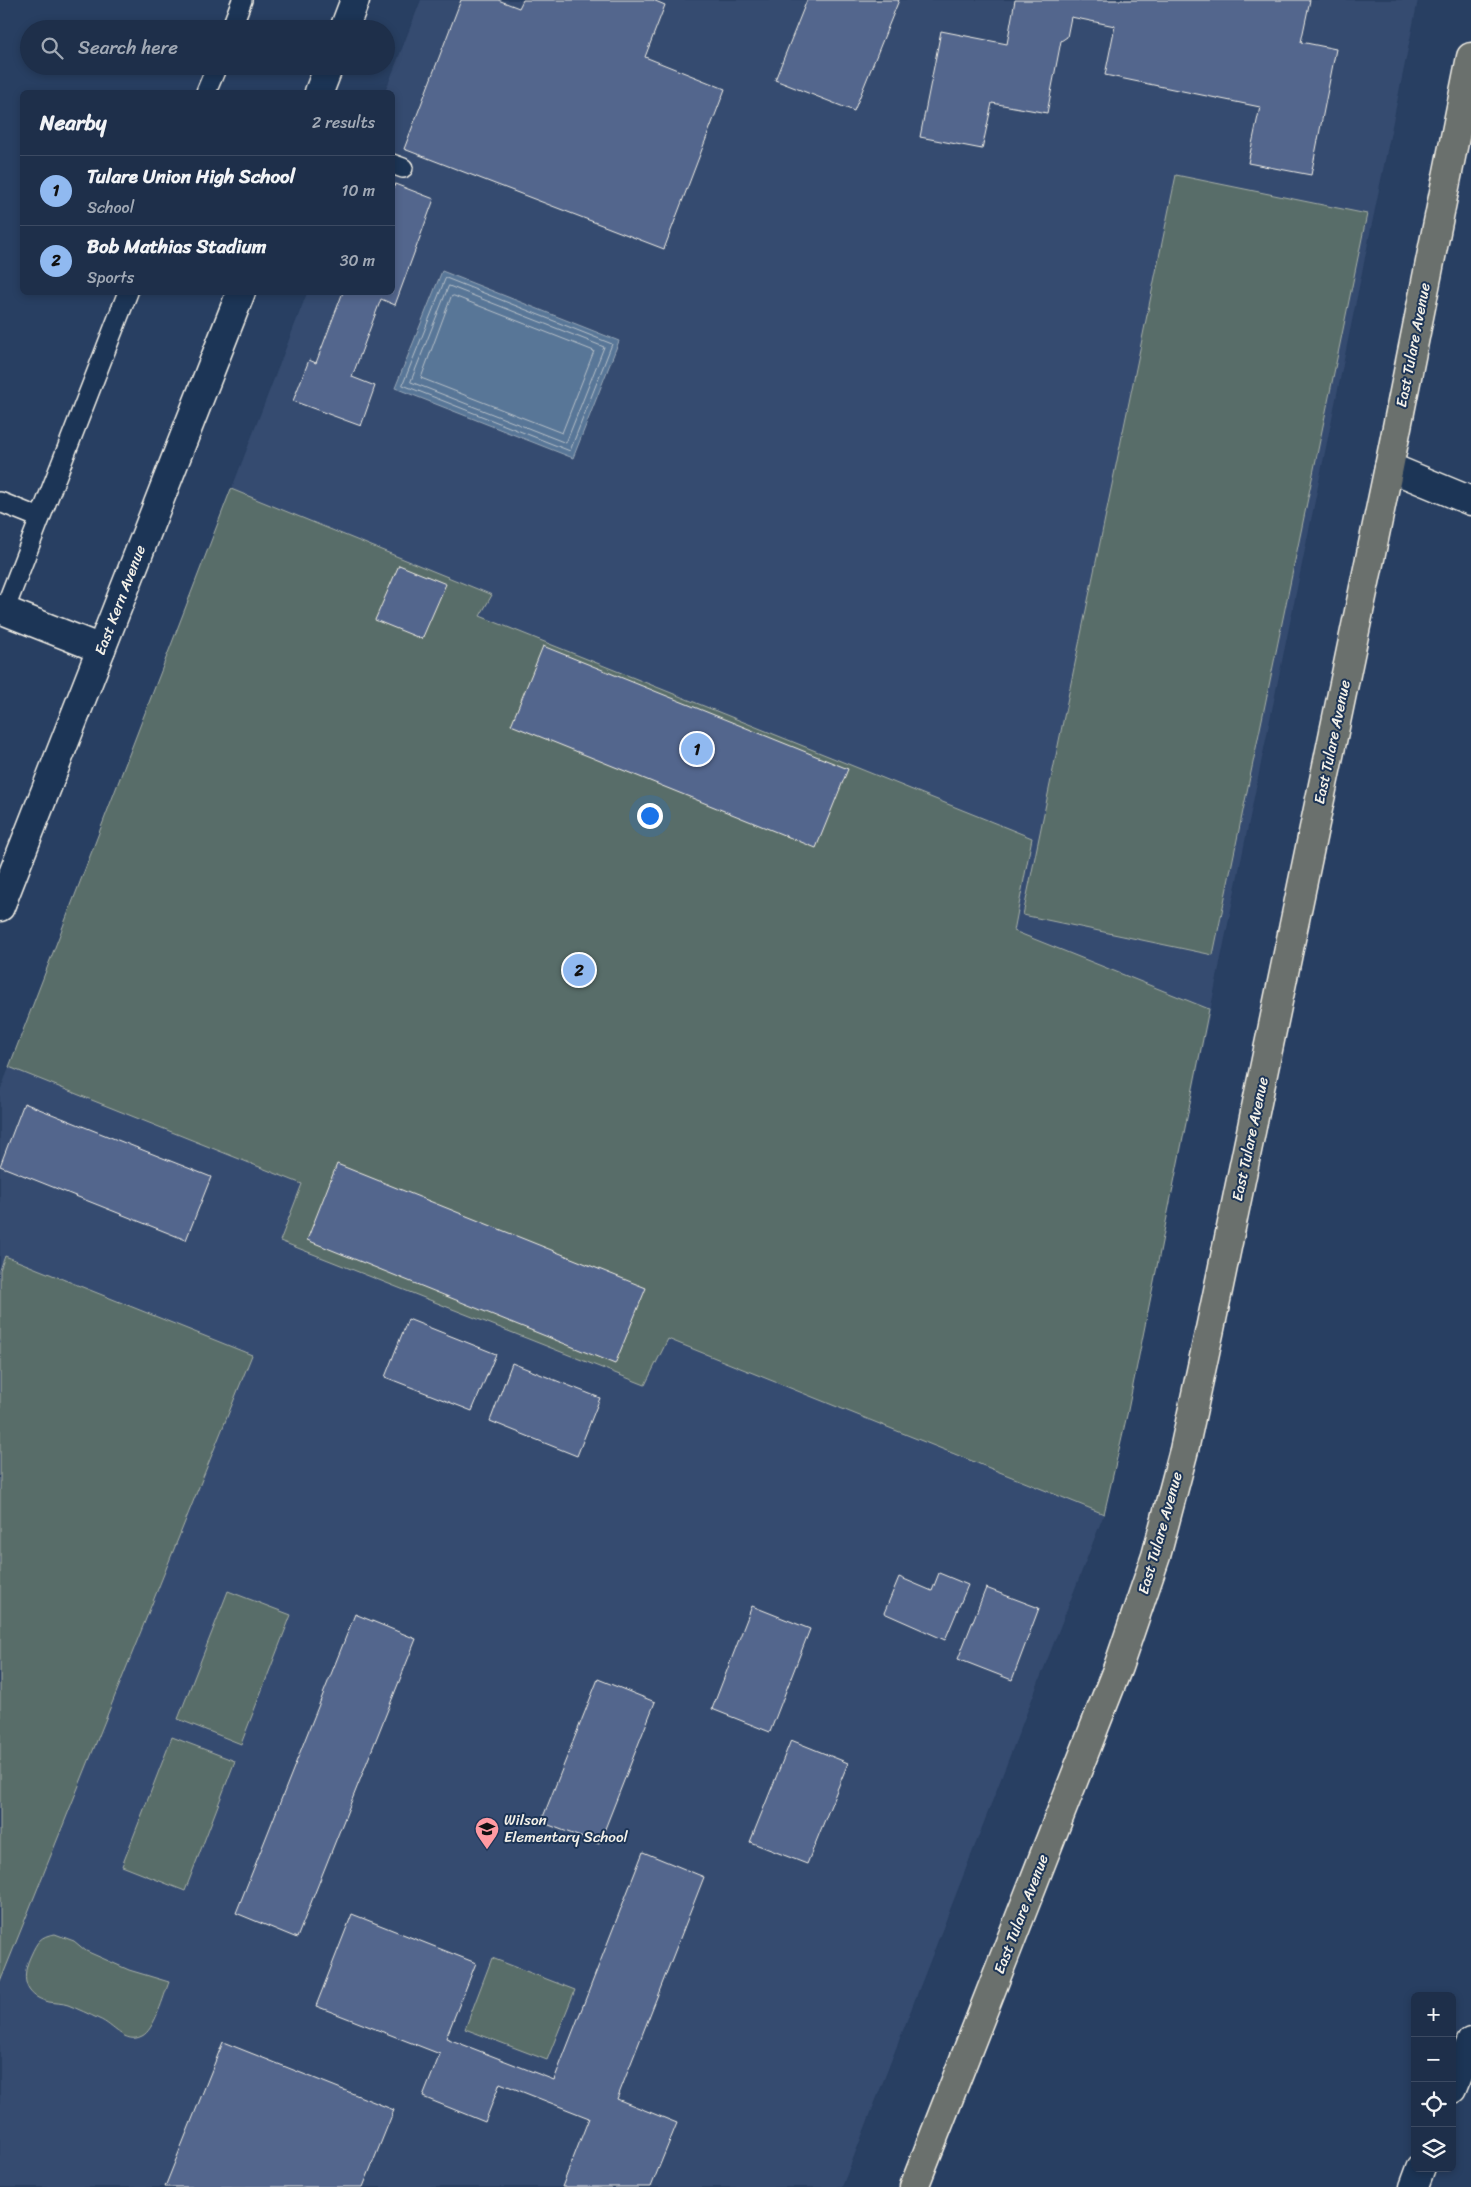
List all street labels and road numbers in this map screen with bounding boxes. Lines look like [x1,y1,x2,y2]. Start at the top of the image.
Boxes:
street label: East Tulare Avenue [1388,280,1438,409]
street label: East Kern Avenue [87,541,153,659]
street label: East Tulare Avenue [1306,677,1358,806]
street label: East Tulare Avenue [1224,1074,1276,1203]
street label: East Tulare Avenue [1130,1468,1190,1597]
street label: East Tulare Avenue [986,1850,1056,1978]

